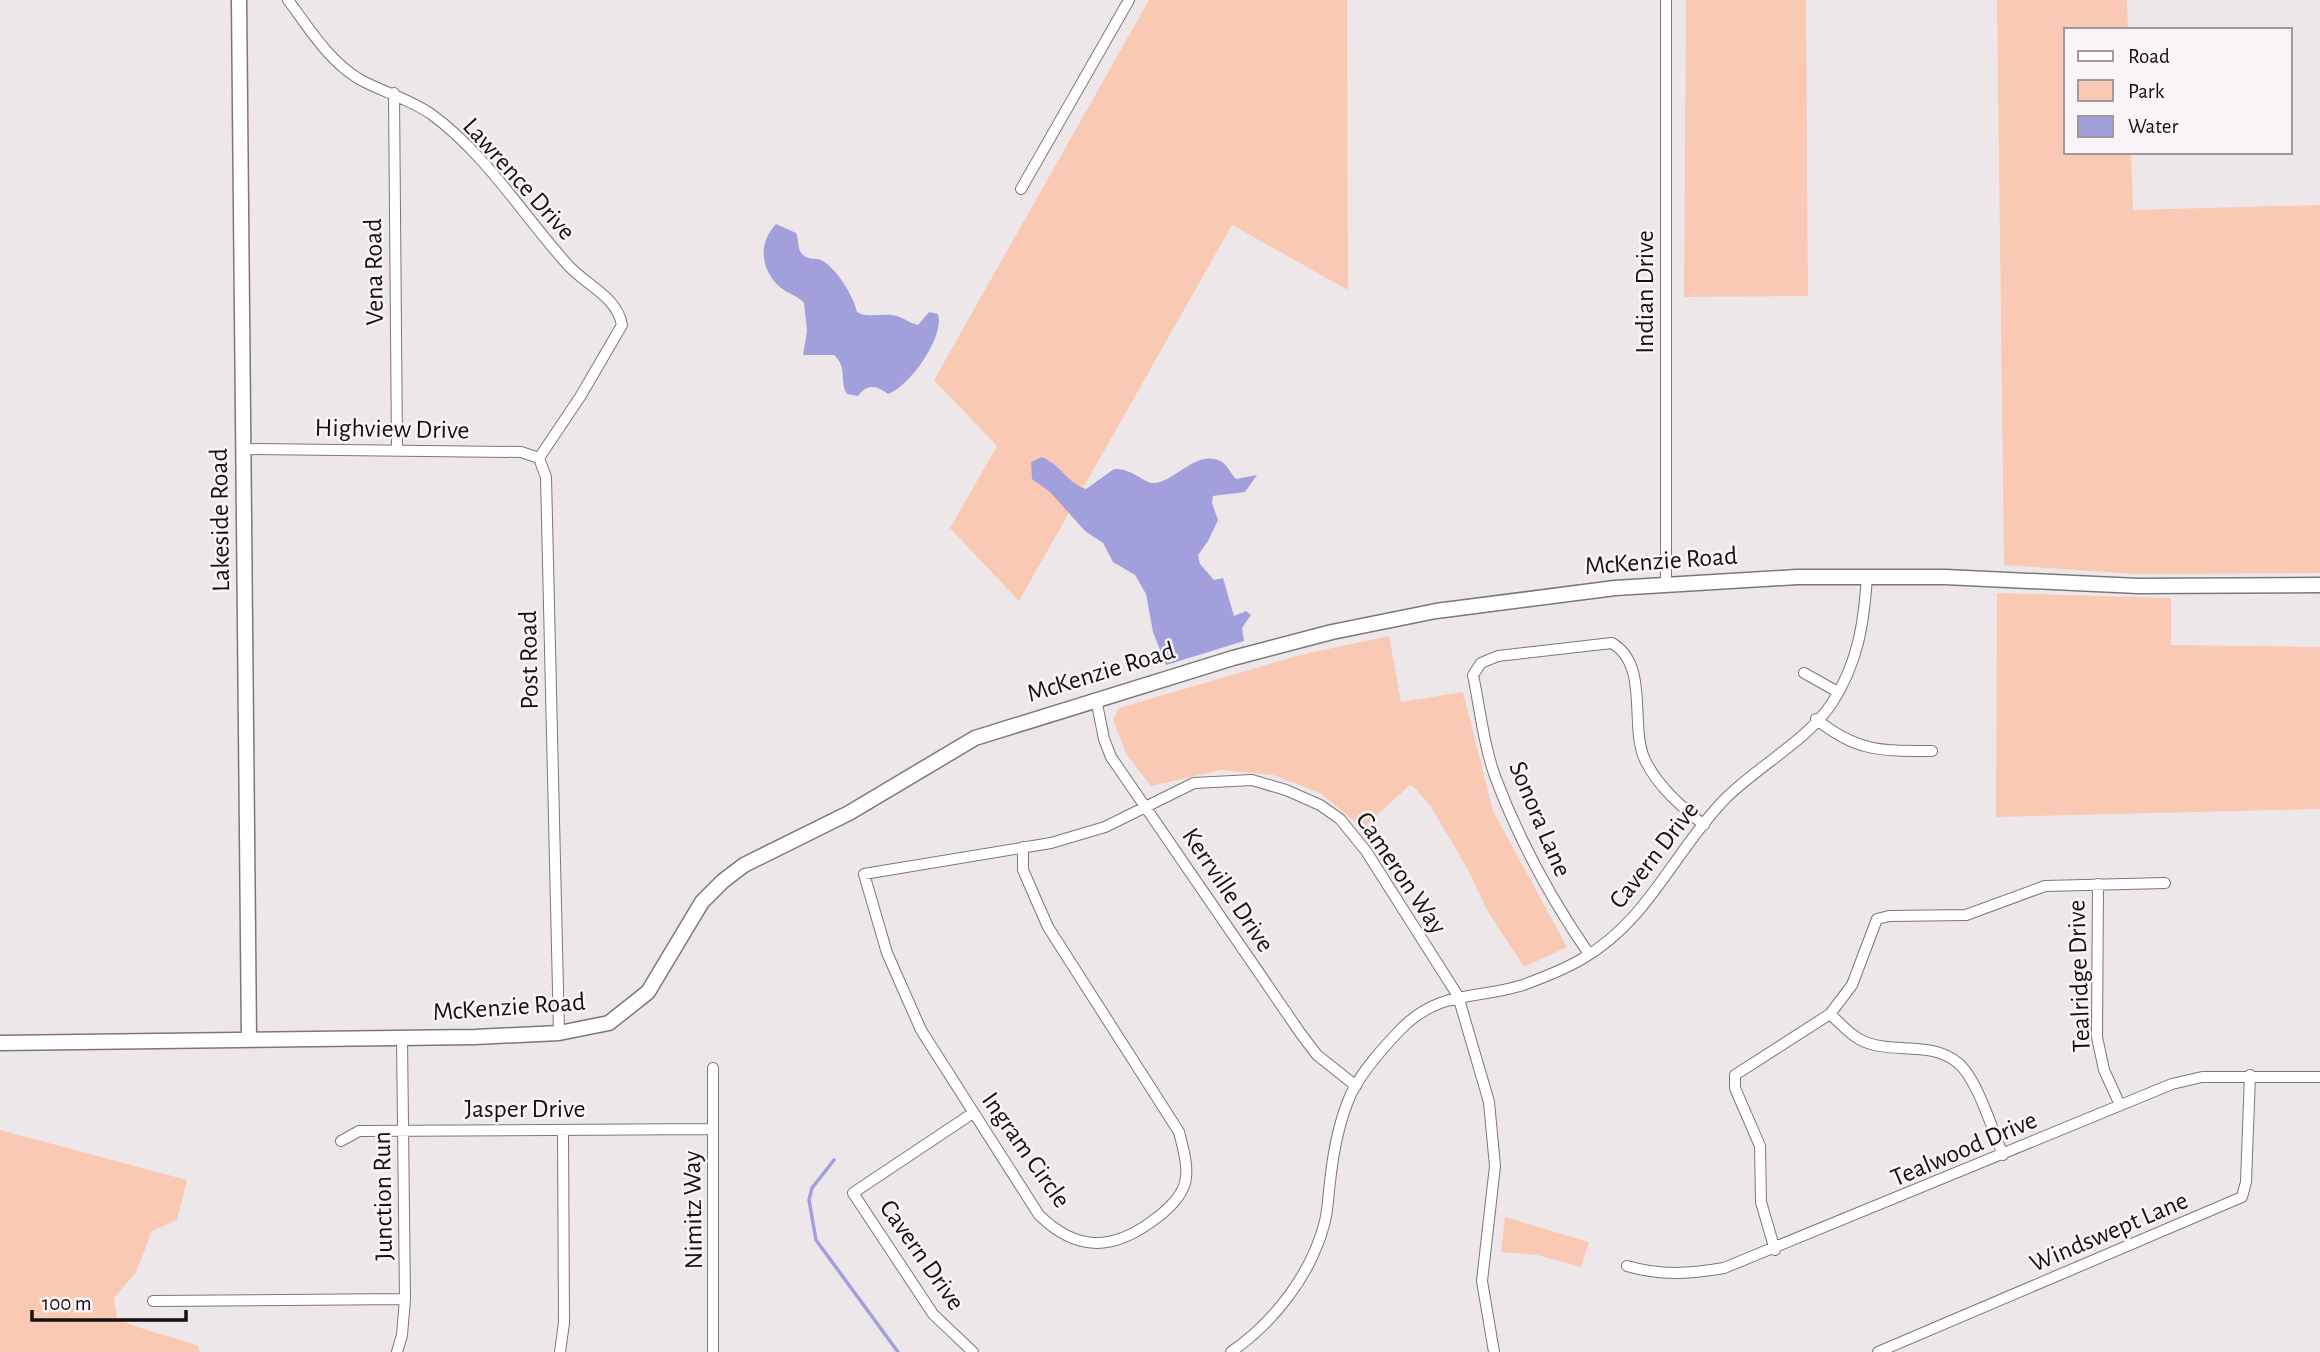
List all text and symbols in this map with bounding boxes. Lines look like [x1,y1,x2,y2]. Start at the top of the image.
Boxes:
legend [2064,28,2292,154]
text: Road [2128,46,2170,67]
text: Park [2128,81,2165,102]
street label: Lawrence Drive [458,113,580,245]
text: Water [2128,116,2178,137]
street label: Vena Road [360,218,388,326]
street label: Indian Drive [1632,230,1658,354]
street label: Highview Drive [314,415,470,443]
street label: Lakeside Road [206,448,234,592]
street label: McKenzie Road [1584,543,1738,579]
street label: Post Road [515,610,543,710]
street label: McKenzie Road [1024,637,1178,707]
street label: Sonora Lane [1504,757,1576,881]
street label: Cavern Drive [1604,797,1704,913]
street label: Cameron Way [1351,807,1451,939]
street label: Kerrville Drive [1177,823,1279,957]
street label: Tealridge Drive [2063,899,2095,1053]
street label: McKenzie Road [432,989,586,1025]
street label: Ingram Circle [977,1088,1075,1212]
street label: Jasper Drive [464,1096,586,1122]
street label: Tealwood Drive [1887,1107,2041,1191]
street label: Junction Run [369,1131,397,1261]
street label: Nimitz Way [679,1150,707,1270]
street label: Windswept Lane [2026,1187,2192,1277]
street label: Cavern Drive [875,1195,969,1315]
scale bar [32,1278,186,1322]
text: 100 m [42,1293,92,1314]

